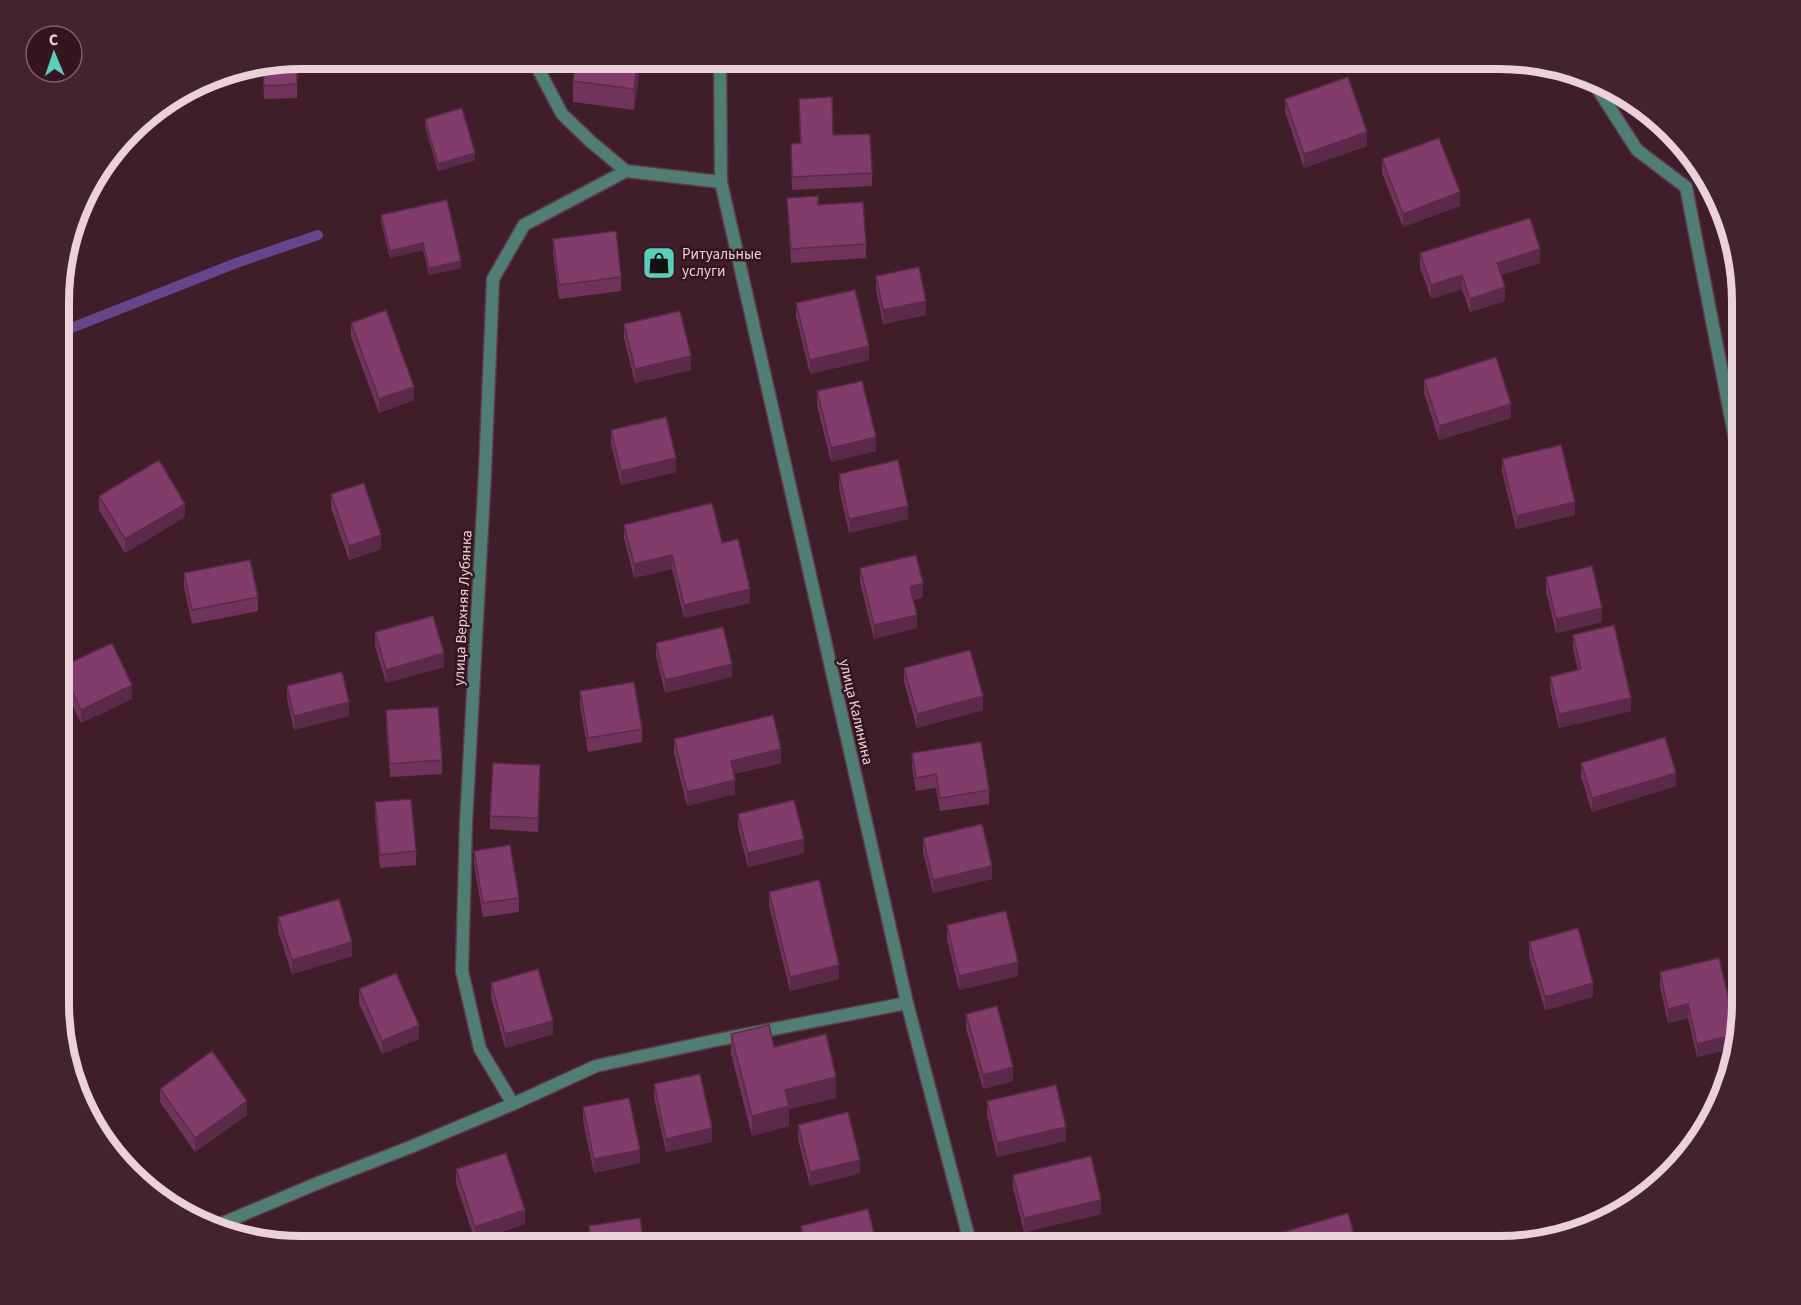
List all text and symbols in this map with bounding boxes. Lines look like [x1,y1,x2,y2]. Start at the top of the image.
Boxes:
north arrow [24,24,84,84]
text: С [48,29,59,51]
place label: Ритуальные услуги [682,244,761,282]
shop icon: Ритуальные услуги [641,245,677,281]
street label: улица Верхняя Лубянка [448,530,478,686]
street label: улица Калинина [834,657,878,767]

